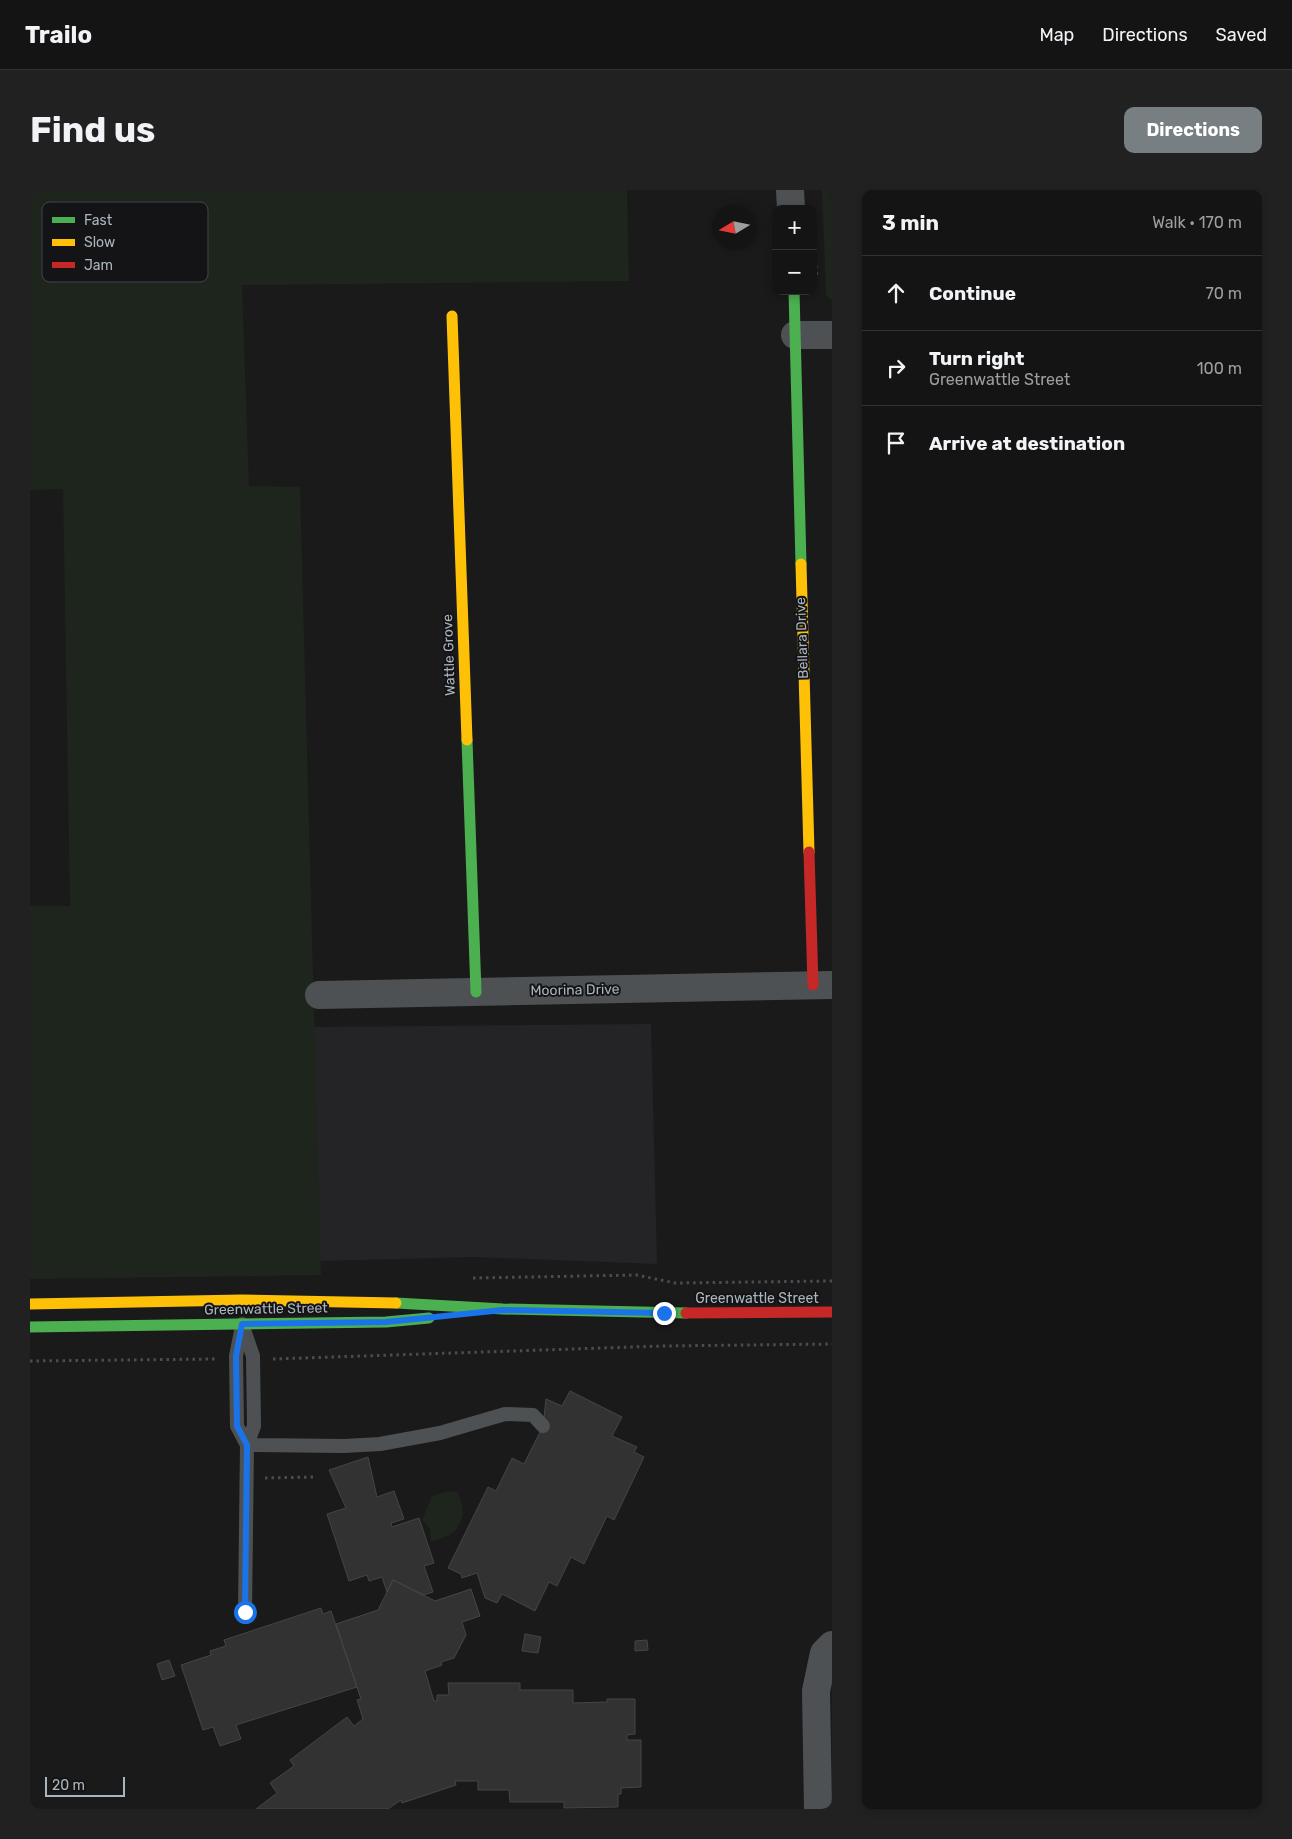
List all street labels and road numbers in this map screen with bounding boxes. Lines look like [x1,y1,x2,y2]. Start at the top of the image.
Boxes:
street label: Bellara Drive [792,597,812,679]
street label: Wattle Grove [439,614,459,696]
street label: Moorina Drive [530,981,620,999]
street label: Greenwattle Street [695,1290,819,1307]
street label: Greenwattle Street [204,1299,328,1319]

